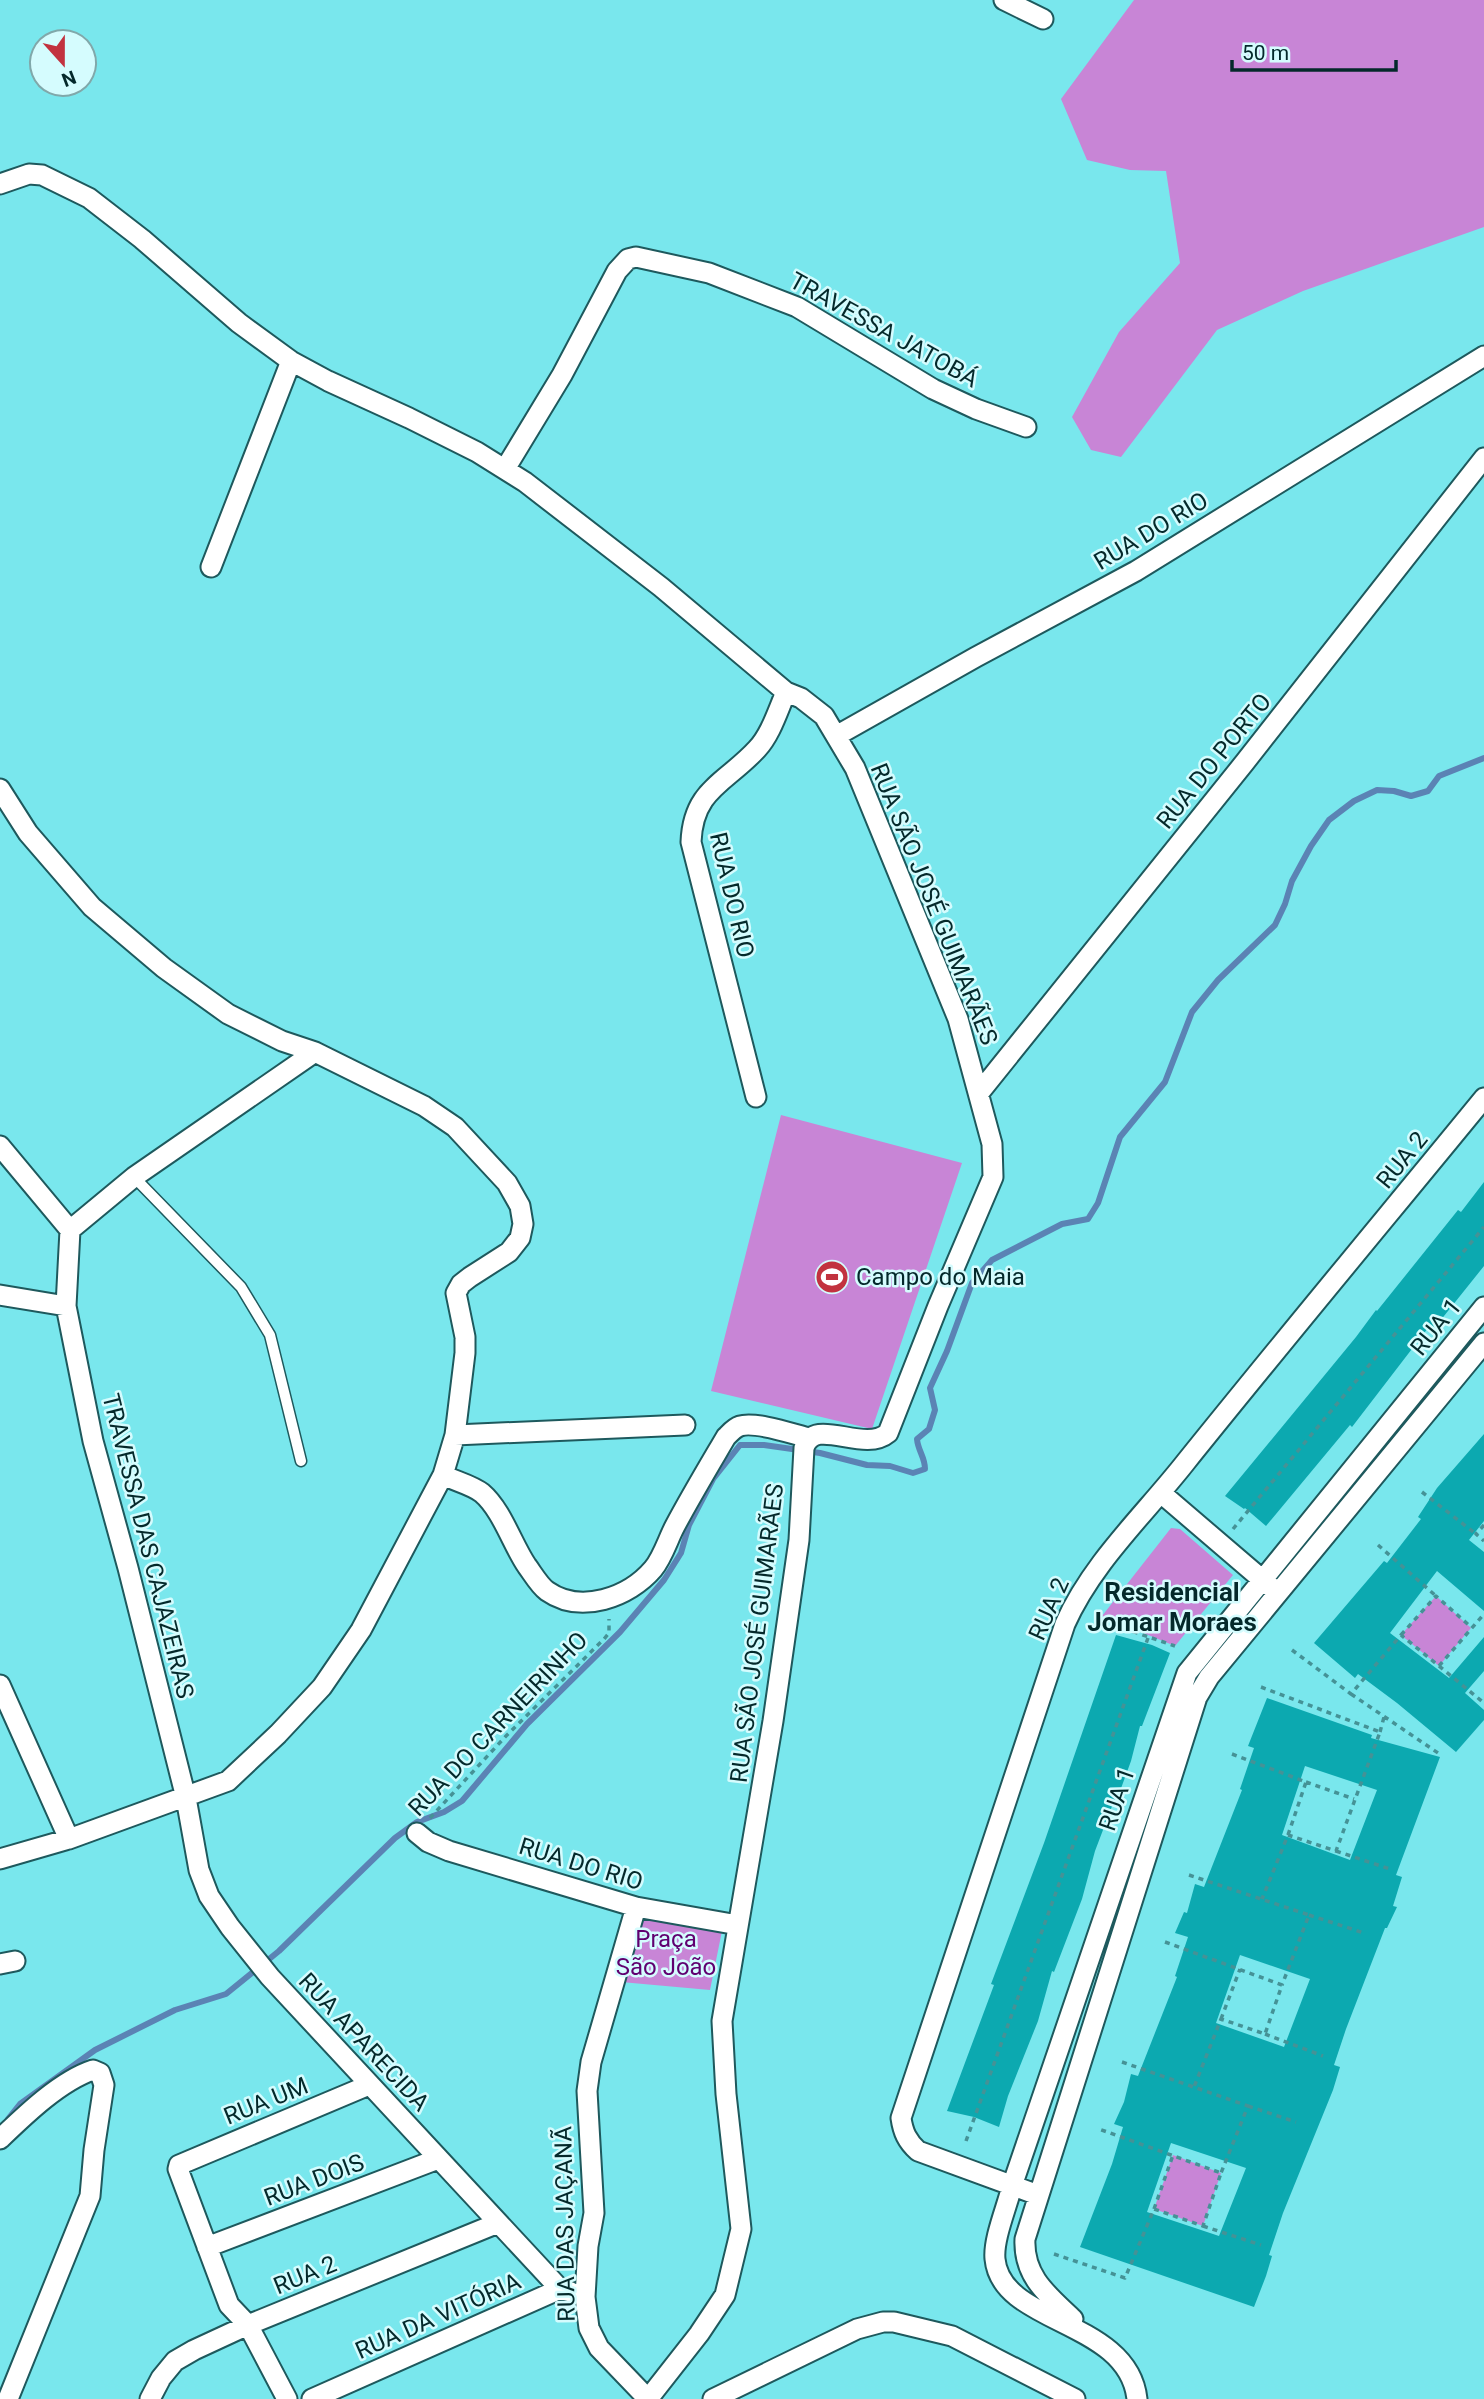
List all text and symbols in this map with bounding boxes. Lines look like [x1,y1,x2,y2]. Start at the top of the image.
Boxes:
north arrow [28,28,98,98]
scale bar [1232,28,1396,72]
text: 50 m [1242,41,1289,65]
text: N [59,65,79,92]
street label: TRAVESSA JATOBÁ [785,267,983,394]
street label: RUA DO RIO [1089,486,1213,576]
street label: RUA DO PORTO [1151,688,1277,834]
street label: RUA SÃO JOSÉ GUIMARÃES [865,759,1003,1049]
street label: RUA DO RIO [704,830,760,960]
street label: RUA 2 [1371,1126,1433,1194]
sports icon: Campo do Maia [813,1258,851,1296]
place label: Campo do Maia [856,1263,1025,1291]
street label: RUA 1 [1405,1293,1467,1361]
street label: TRAVESSA DAS CAJAZEIRAS [97,1391,199,1701]
street label: RUA SÃO JOSÉ GUIMARÃES [725,1482,789,1784]
street label: RUA 2 [1023,1574,1075,1644]
district label: Residencial Jomar Moraes [1087,1577,1257,1637]
street label: RUA DO CARNEIRINHO [403,1626,593,1822]
street label: RUA 1 [1093,1764,1141,1834]
street label: RUA DO RIO [516,1832,646,1896]
park label: Praça São João [616,1925,716,1981]
street label: RUA APARECIDA [293,1967,435,2117]
street label: RUA UM [220,2071,312,2131]
street label: RUA DAS JAÇANÃ [549,2126,581,2322]
street label: RUA DOIS [260,2148,368,2212]
street label: RUA 2 [270,2250,340,2300]
street label: RUA DA VITÓRIA [351,2267,525,2365]

